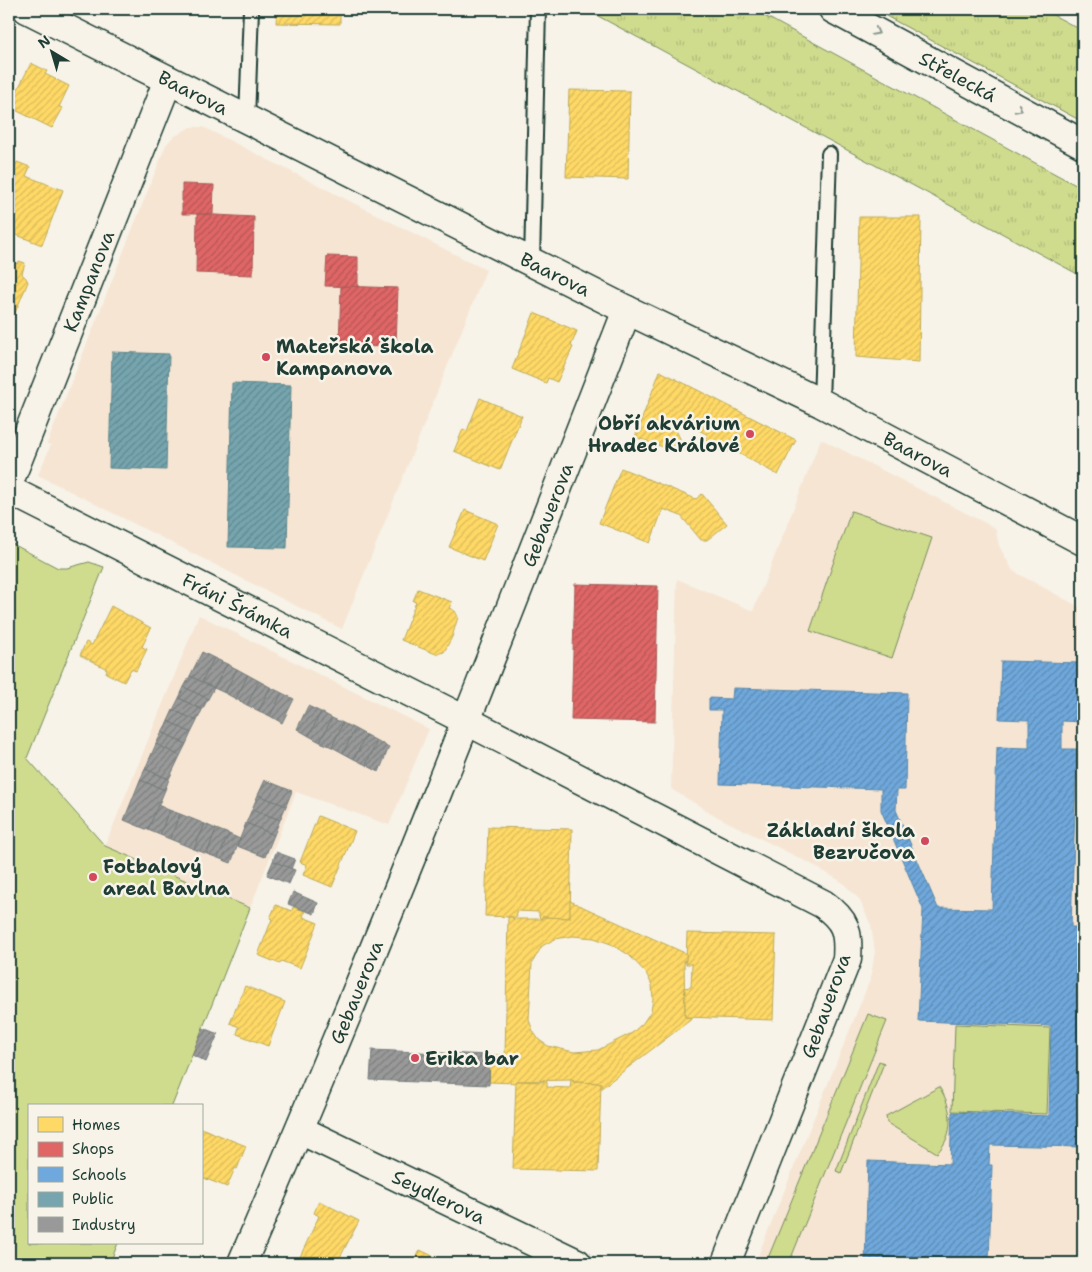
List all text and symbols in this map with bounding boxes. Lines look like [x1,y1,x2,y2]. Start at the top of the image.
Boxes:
one-way arrow [871,26,880,36]
north arrow [28,28,78,78]
text: N [34,31,54,52]
street label: Střelecká [915,45,1001,108]
street label: Baarova [154,64,233,121]
one-way arrow [1013,103,1022,113]
street label: Kampanova [57,227,120,335]
street label: Baarova [516,246,595,302]
place label: Mateřská škola Kampanova [276,334,434,381]
marker: Mateřská škola Kampanova [260,351,272,363]
place label: Obří akvárium Hradec Králové [588,411,740,458]
street label: Baarova [879,425,957,483]
marker: Obří akvárium Hradec Králové [744,428,756,440]
street label: Gebauerova [515,459,579,571]
street label: Fráni Šrámka [178,567,297,644]
place label: Základní škola Bezručova [767,818,915,865]
marker: Základní škola Bezručova [919,835,931,847]
place label: Fotbalový areal Bavlna [103,854,230,901]
marker: Fotbalový areal Bavlna [87,871,99,883]
street label: Gebauerova [324,936,389,1048]
street label: Gebauerova [795,950,857,1062]
place label: Erika bar [425,1046,519,1071]
marker: Erika bar [409,1052,421,1064]
legend [28,1104,202,1244]
text: Homes [72,1115,120,1135]
text: Shops [72,1139,114,1159]
street label: Seydlerova [388,1164,490,1230]
text: Schools [72,1165,127,1185]
text: Public [72,1189,114,1209]
text: Industry [72,1215,136,1235]

